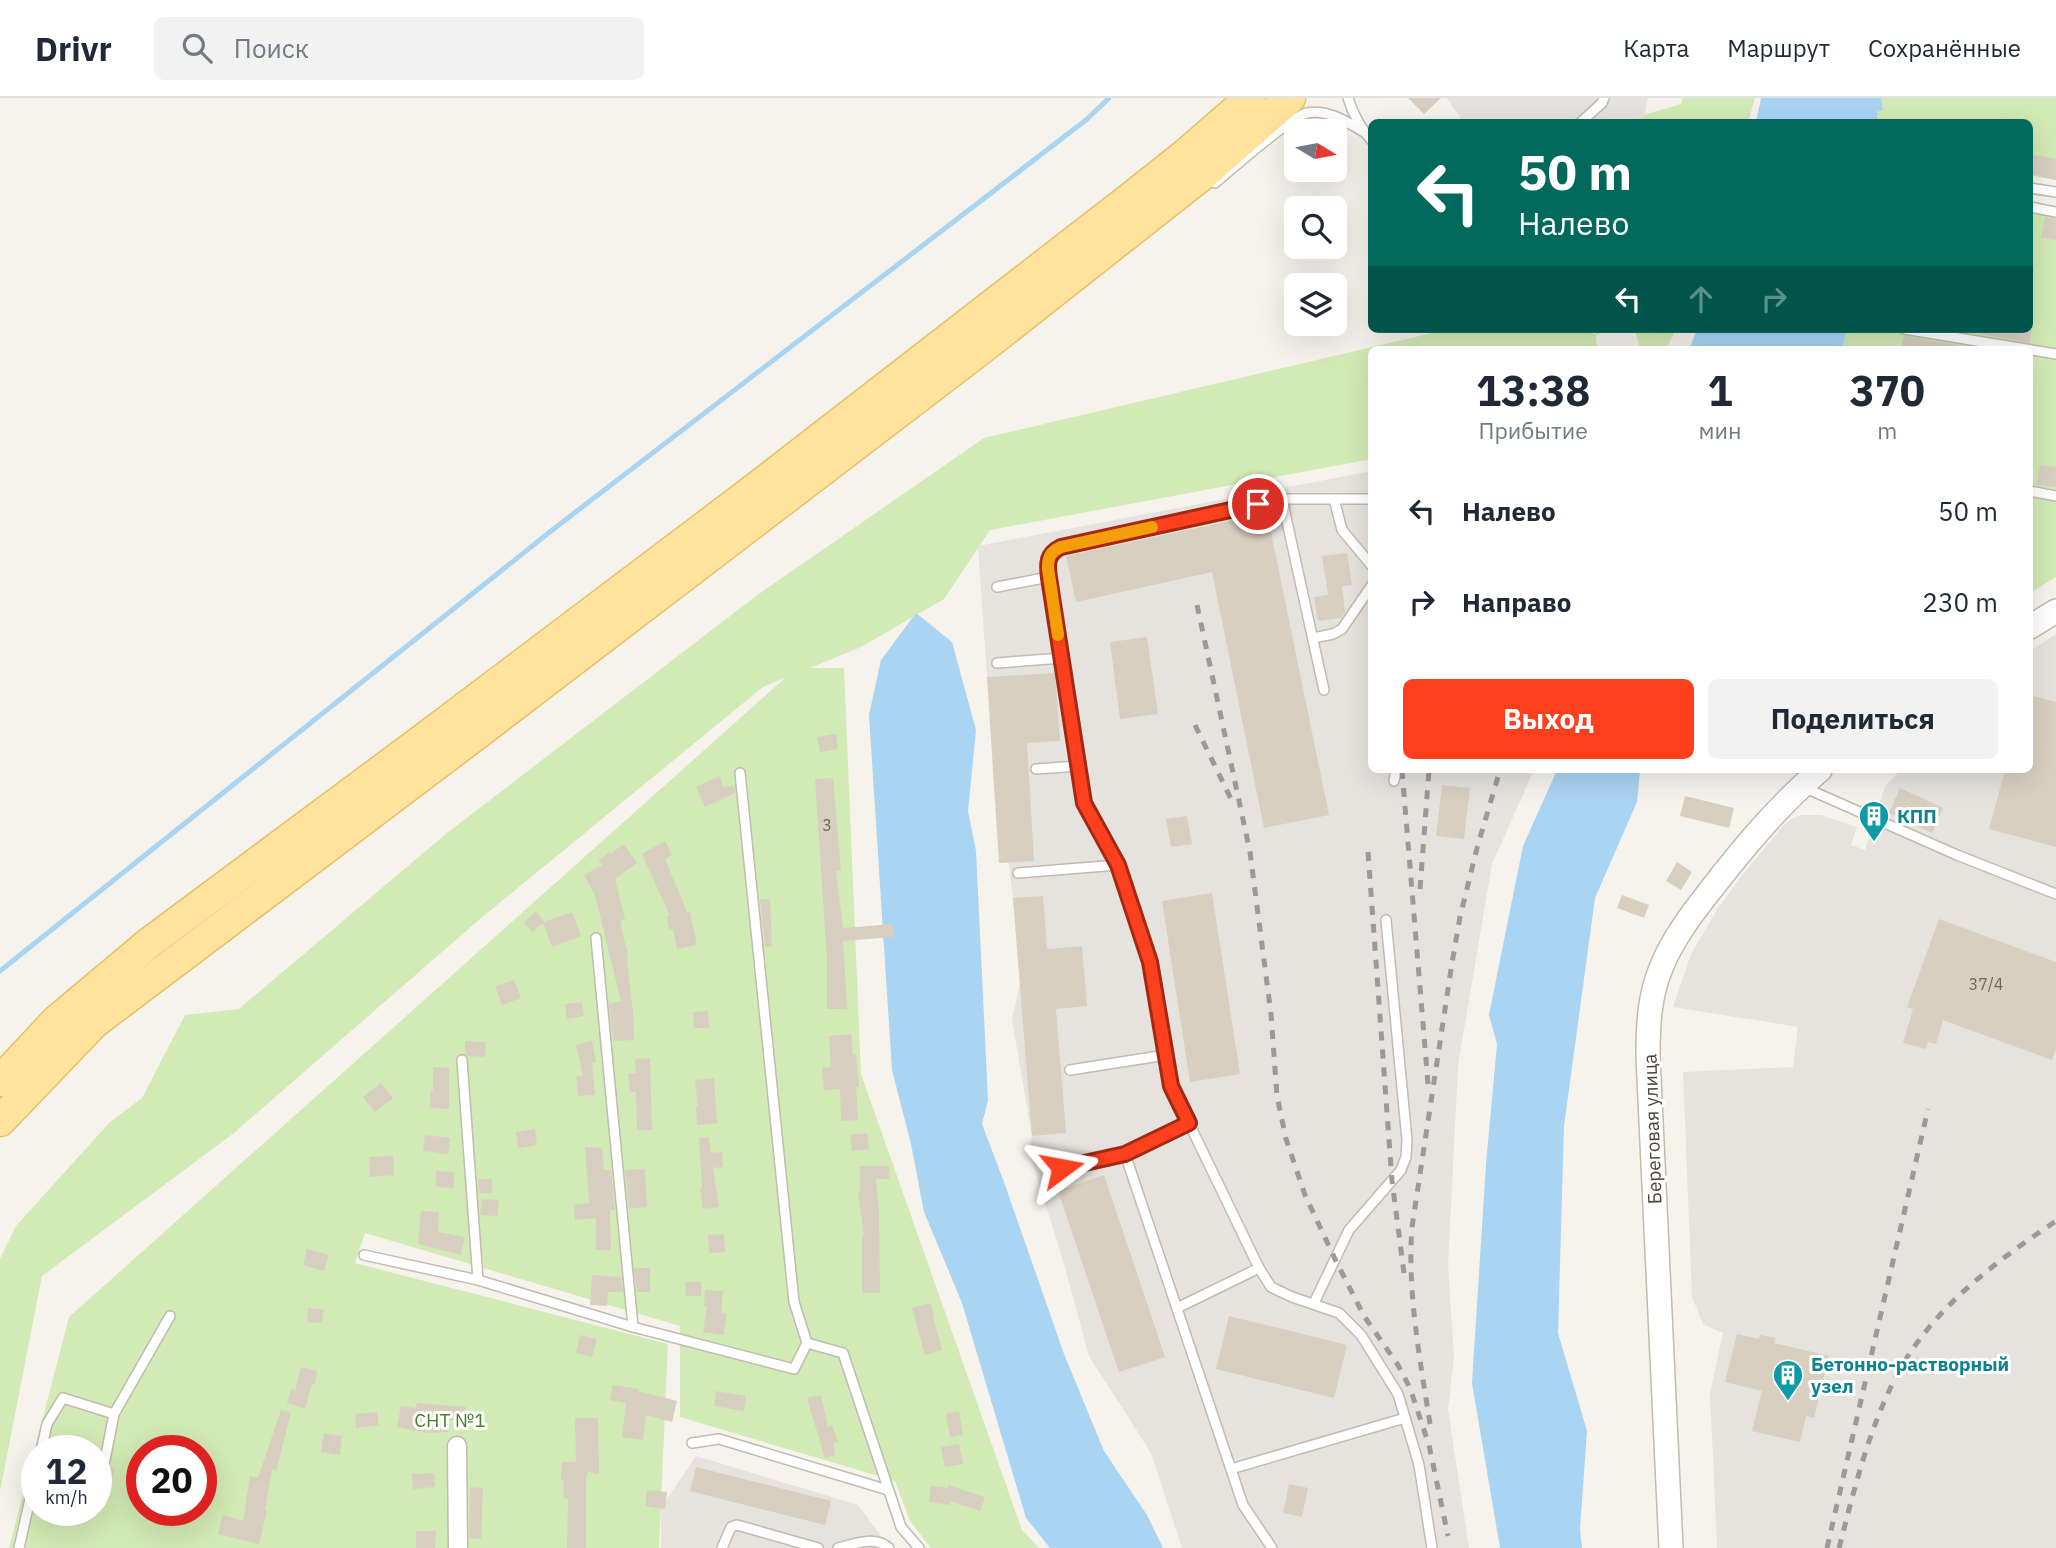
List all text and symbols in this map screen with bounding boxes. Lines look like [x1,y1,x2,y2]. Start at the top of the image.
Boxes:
search box [154,17,644,80]
text: Drivr [35,27,112,70]
icon: search [178,29,216,67]
text: Поиск [234,31,309,65]
text: Карта [1623,32,1689,64]
text: Маршрут [1727,32,1830,64]
text: Сохранённые [1868,32,2021,64]
north arrow [1284,119,1348,182]
map controls [1284,119,1347,336]
text: 50 m [1518,140,1632,203]
icon: left [1403,147,1494,238]
button: search [1284,196,1347,259]
text: Налево [1518,202,1629,244]
button: layers [1284,273,1347,336]
icon: left [1609,280,1647,318]
icon: ahead [1682,280,1720,318]
icon: right [1755,280,1793,318]
text: 13:38 [1476,363,1591,418]
text: 1 [1707,363,1733,418]
text: 370 [1849,363,1925,418]
text: Прибытие [1479,415,1588,445]
text: мин [1698,415,1742,445]
text: m [1877,415,1897,445]
pin [1228,474,1288,534]
icon: arrive [1239,485,1277,523]
icon: left [1403,492,1441,530]
text: Налево [1462,494,1556,528]
text: 50 m [1938,494,1998,528]
icon: right [1403,583,1441,621]
text: Направо [1462,585,1571,619]
text: 230 m [1922,585,1998,619]
button: Выход [1403,679,1694,759]
button: Поделиться [1708,679,1998,759]
building icon: КПП [1857,799,1891,843]
place label: КПП [1897,804,1937,828]
house number: 3 [822,815,832,835]
house number: 37/4 [1969,974,2003,994]
street label: Береговая улица [1637,1053,1667,1205]
position arrow [1025,1131,1099,1205]
place label: Бетонно-растворный узел [1811,1352,2009,1398]
building icon: Бетонно-растворный узел [1771,1358,1805,1402]
park label: СНТ №1 [414,1408,486,1432]
speed limit sign: 20 [126,1435,217,1526]
text: 12 [45,1448,88,1494]
text: km/h [45,1486,88,1509]

